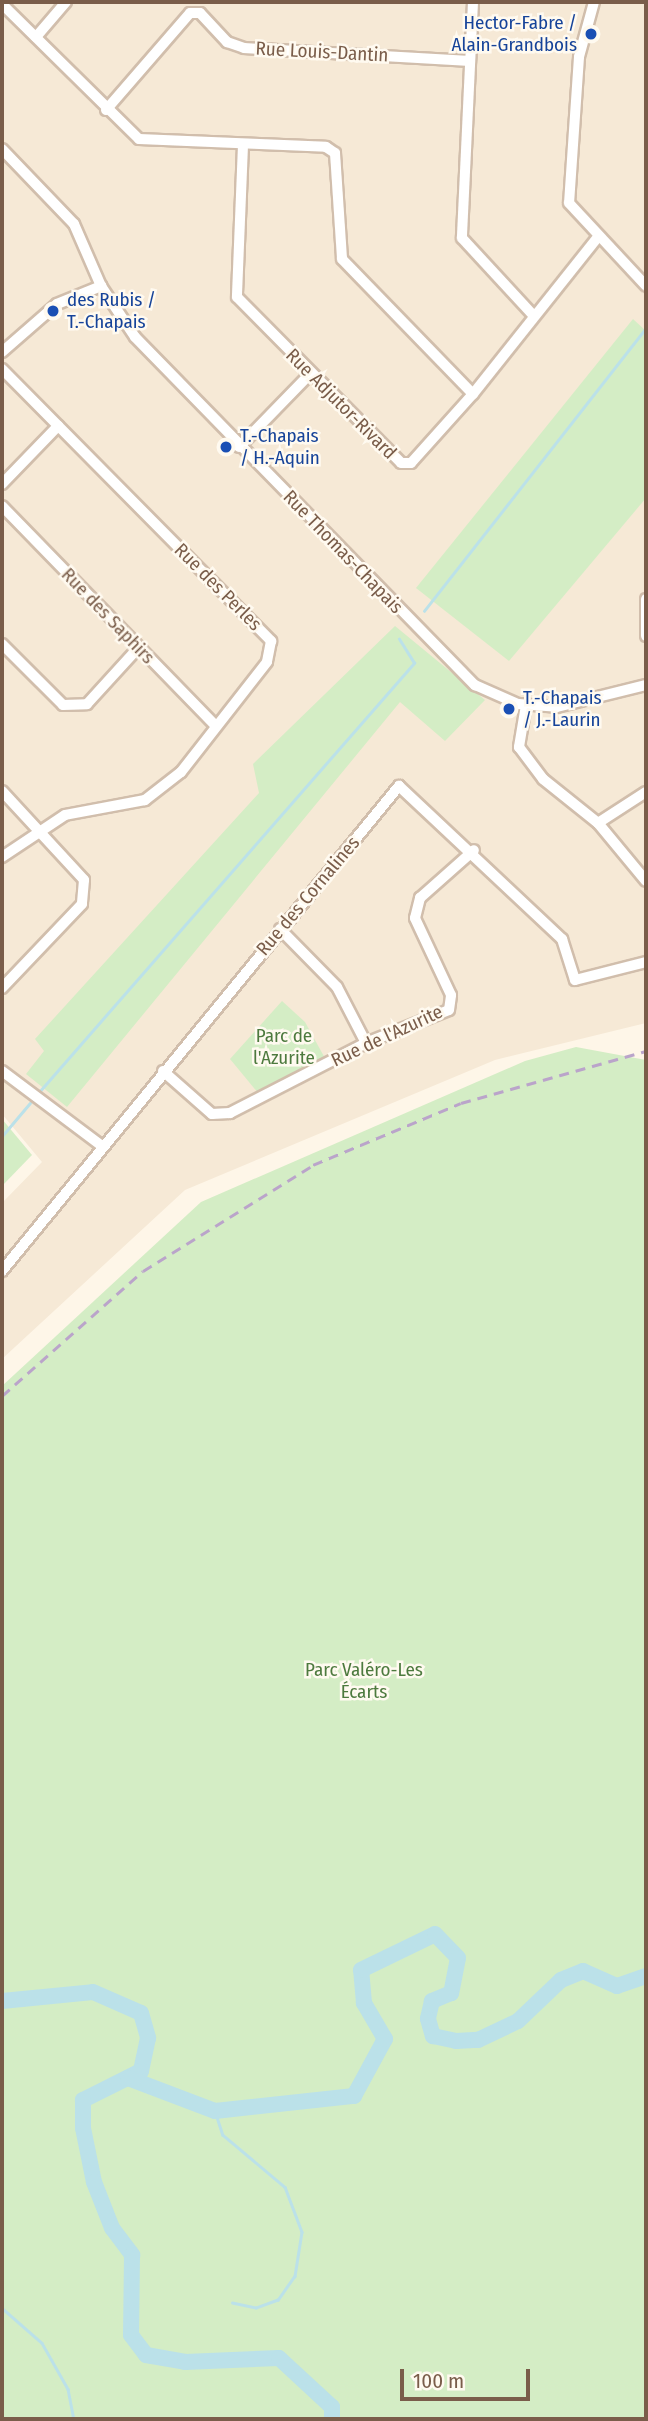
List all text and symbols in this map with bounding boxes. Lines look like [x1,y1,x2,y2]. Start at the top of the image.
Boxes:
place label: Hector-Fabre / Alain-Grandbois [452,12,577,56]
marker: Hector-Fabre / Alain-Grandbois [583,26,599,42]
street label: Rue Louis-Dantin [255,37,389,67]
place label: des Rubis / T.-Chapais [67,289,156,333]
marker: des Rubis / T.-Chapais [45,303,61,319]
street label: Rue Adjutor-Rivard [281,344,401,464]
place label: T.-Chapais / H.-Aquin [240,425,320,469]
marker: T.-Chapais / H.-Aquin [218,439,234,455]
street label: Rue Thomas-Chapais [278,486,408,618]
street label: Rue des Perles [170,539,266,635]
street label: Rue des Saphirs [57,563,159,669]
place label: T.-Chapais / J.-Laurin [523,687,602,731]
marker: T.-Chapais / J.-Laurin [501,701,517,717]
street label: Rue des Cornalines [251,832,365,960]
street label: Rue de l'Azurite [328,1000,446,1072]
park label: Parc de l'Azurite [253,1025,315,1069]
park label: Parc Valéro-Les Écarts [305,1659,423,1703]
scale bar [403,2354,532,2398]
text: 100 m [413,2368,464,2394]

